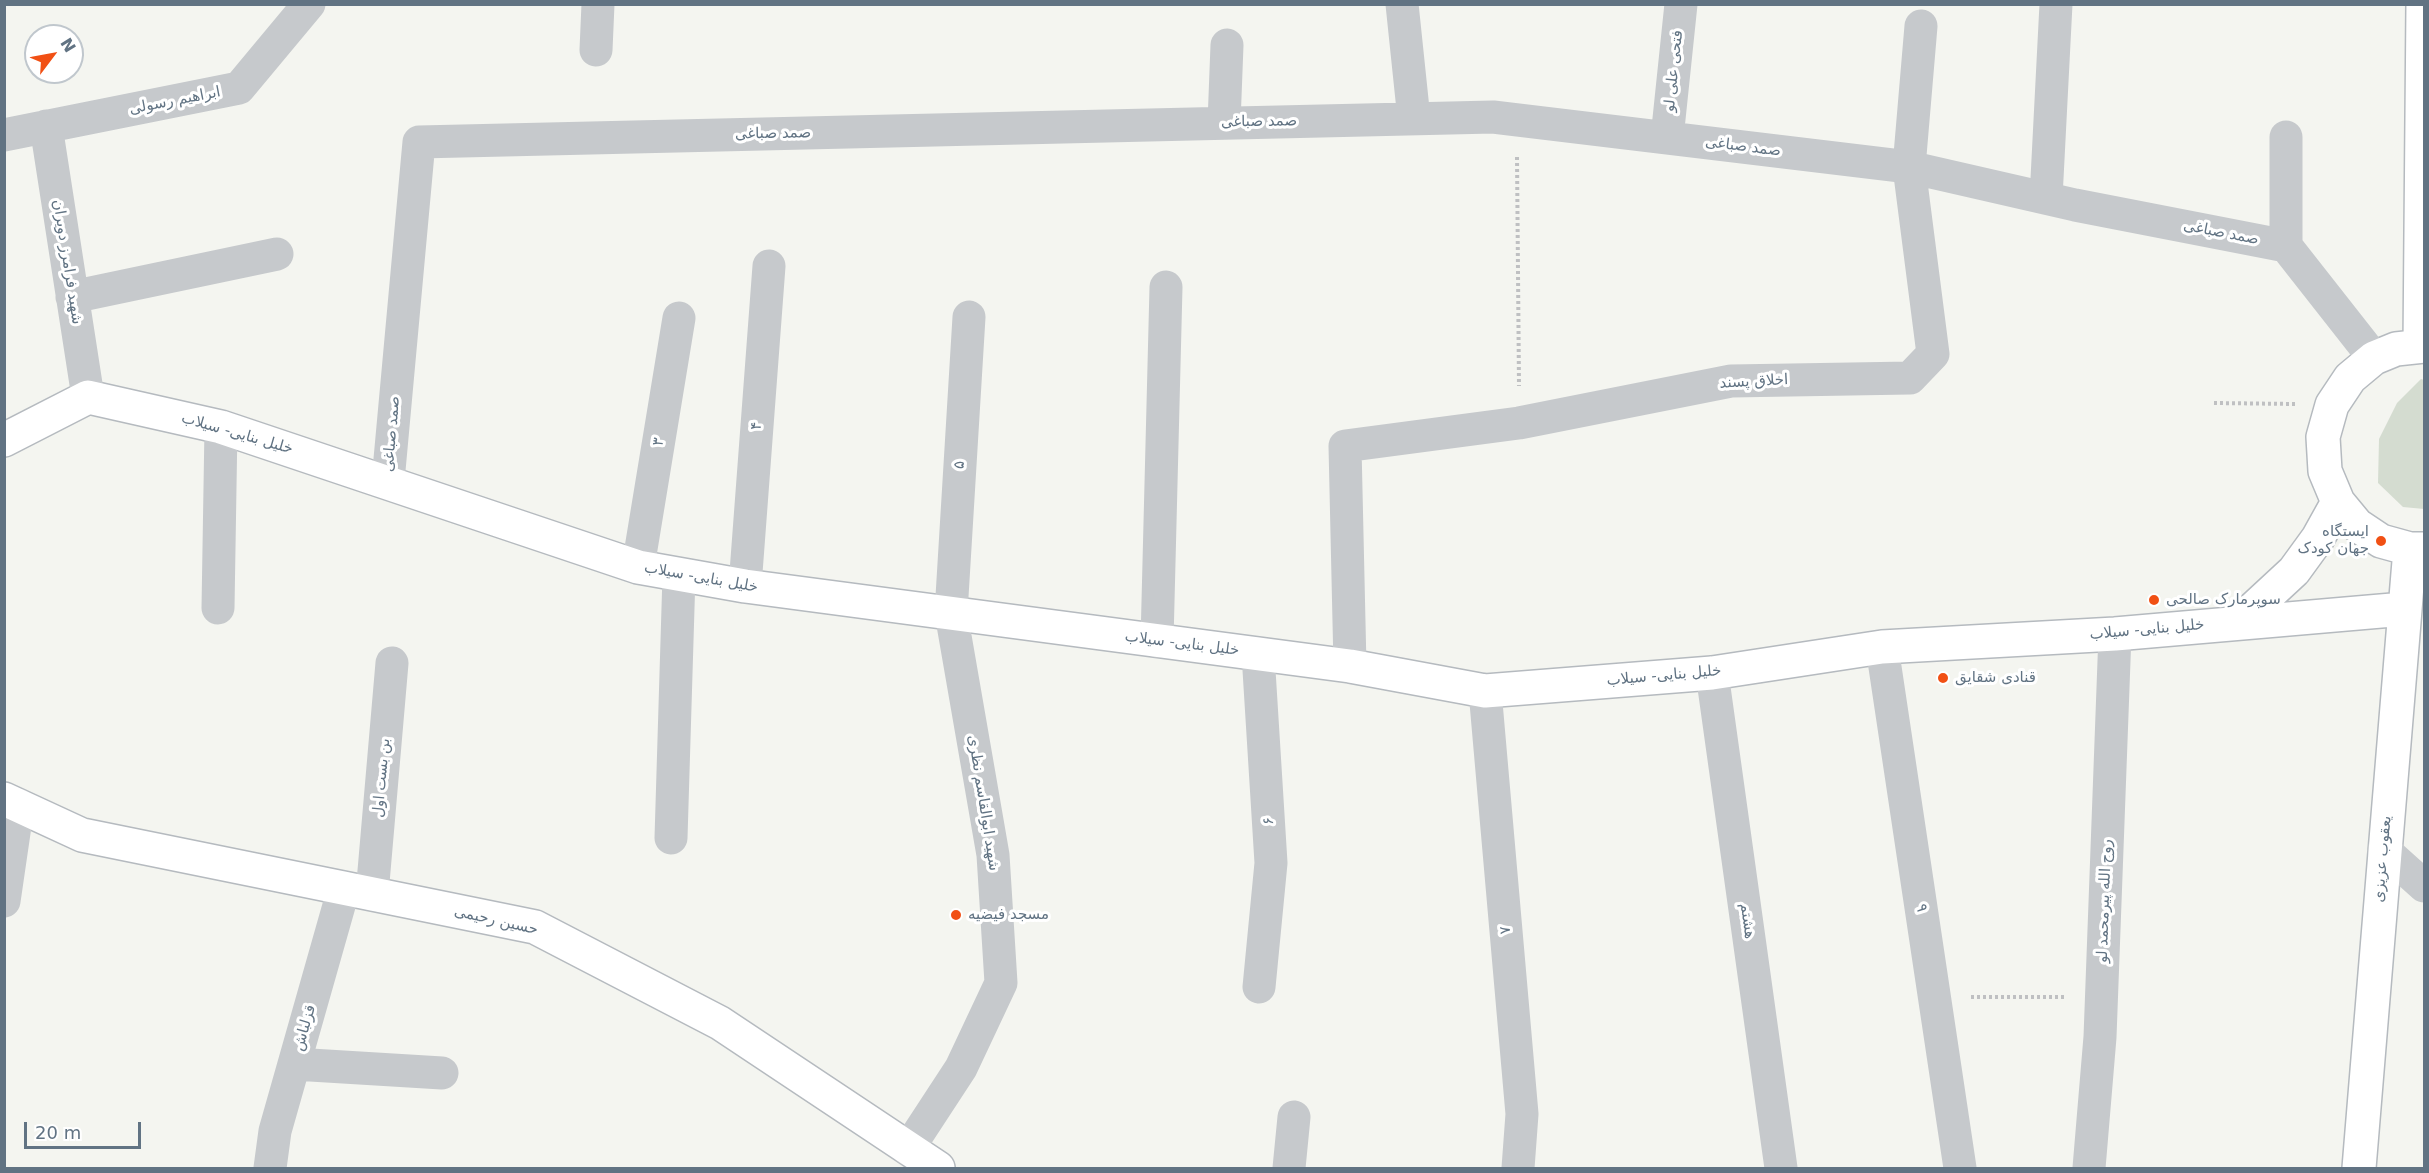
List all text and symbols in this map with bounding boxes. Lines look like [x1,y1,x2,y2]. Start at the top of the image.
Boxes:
north arrow [24,24,84,84]
street label: فتحی علی لو [1661,29,1687,113]
text: N [56,35,80,56]
street label: ابراهیم رسولی [128,83,222,119]
street label: صمد صباغی [1221,112,1297,132]
street label: صمد صباغی [735,124,811,144]
street label: صمد صباغی [1704,133,1782,161]
street label: شهید فرامرز دویران [48,198,86,326]
street label: صمد صباغی [2182,217,2260,249]
street label: اخلاق پسند [1719,371,1789,393]
street label: صمد صباغی [380,395,404,473]
street label: خلیل بنایی- سیلاب [179,409,295,459]
street label: ۴ [748,421,766,431]
street label: ۳ [649,437,669,447]
street label: ۵ [951,460,969,470]
place label: ایستگاه جهان کودک [2297,523,2369,558]
marker: ایستگاه جهان کودک [2374,534,2388,548]
street label: خلیل بنایی- سیلاب [643,559,759,597]
place label: سوپرمارک صالحی [2166,591,2281,609]
marker: سوپرمارک صالحی [2147,593,2161,607]
street label: خلیل بنایی- سیلاب [2089,616,2205,644]
street label: خلیل بنایی- سیلاب [1124,628,1240,660]
street label: خلیل بنایی- سیلاب [1606,662,1722,690]
place label: قنادی شقایق [1955,669,2036,687]
marker: قنادی شقایق [1936,671,1950,685]
street label: شهید ابوالقاسم نظری [963,734,1003,872]
street label: بن بست اول [370,738,394,818]
street label: یعقوب عزیزی [2370,815,2396,903]
street label: ۶ [1260,816,1278,826]
street label: روح الله پیرمحمد لو [2094,839,2116,963]
street label: هشتم [1736,902,1758,940]
street label: حسین رحیمی [452,903,540,939]
street label: ۹ [1912,903,1930,913]
place label: مسجد فیضیه [968,906,1049,924]
marker: مسجد فیضیه [949,908,963,922]
street label: ۷ [1497,925,1515,935]
street label: قزلباش [290,1003,320,1053]
scale bar [27,1110,144,1148]
text: 20 m [35,1122,81,1143]

